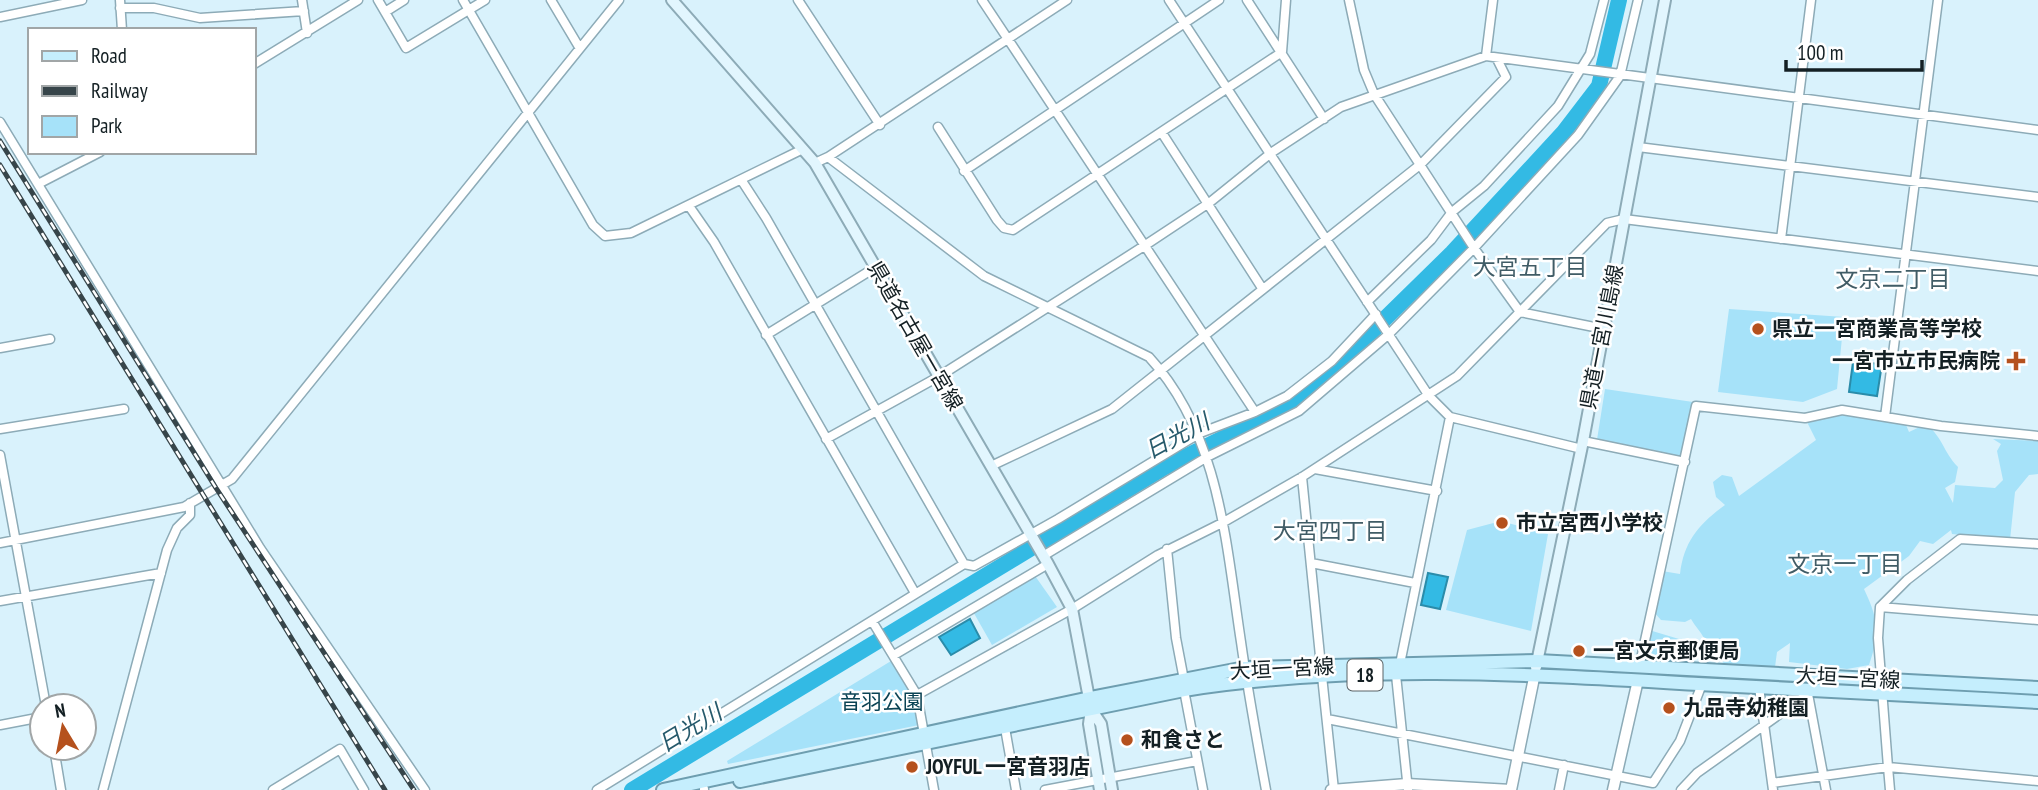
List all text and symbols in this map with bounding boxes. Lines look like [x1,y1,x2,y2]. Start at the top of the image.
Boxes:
legend [28,28,256,154]
scale bar [1786,28,1923,72]
text: 100 m [1797,39,1843,66]
text: Road [91,42,127,69]
text: Railway [91,77,148,104]
text: Park [91,112,122,139]
district label: 大宮五丁目 [1473,252,1588,281]
street label: 県道名古屋一宮線 [862,256,969,415]
street label: 県道一宮川島線 [1574,262,1629,412]
district label: 文京二丁目 [1836,264,1951,293]
place label: 県立一宮商業高等学校 [1772,315,1982,342]
marker: 県立一宮商業高等学校 [1750,321,1766,337]
place label: 一宮市立市民病院 [1832,347,2000,374]
marker: 一宮市立市民病院 [2006,351,2026,371]
water label: 日光川 [1139,405,1217,465]
place label: 市立宮西小学校 [1516,509,1663,536]
marker: 市立宮西小学校 [1494,515,1510,531]
district label: 大宮四丁目 [1273,516,1388,545]
district label: 文京一丁目 [1788,549,1903,578]
place label: 一宮文京郵便局 [1593,637,1740,664]
marker: 一宮文京郵便局 [1571,643,1587,659]
street label: 大垣一宮線 [1229,652,1335,685]
road number: 18 [1348,660,1382,690]
street label: 大垣一宮線 [1795,661,1901,694]
park label: 音羽公園 [840,688,924,715]
north arrow [28,692,98,762]
place label: 九品寺幼稚園 [1683,694,1809,721]
water label: 日光川 [653,696,729,758]
text: N [53,698,67,723]
marker: 九品寺幼稚園 [1661,700,1677,716]
place label: 和食さと [1141,726,1225,753]
marker: 和食さと [1119,732,1135,748]
place label: JOYFUL 一宮音羽店 [925,753,1090,780]
marker: JOYFUL 一宮音羽店 [904,759,920,775]

